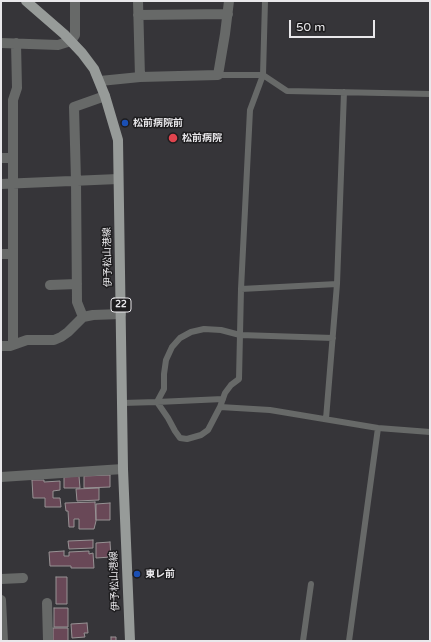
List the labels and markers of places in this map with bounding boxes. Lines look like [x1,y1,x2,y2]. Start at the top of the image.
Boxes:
place label: 松前病院前 [133,117,183,129]
marker: 松前病院前 [120,118,130,128]
marker: 松前病院 [167,132,179,144]
place label: 松前病院 [182,132,222,144]
place label: 東レ前 [145,568,175,580]
marker: 東レ前 [132,569,142,579]

